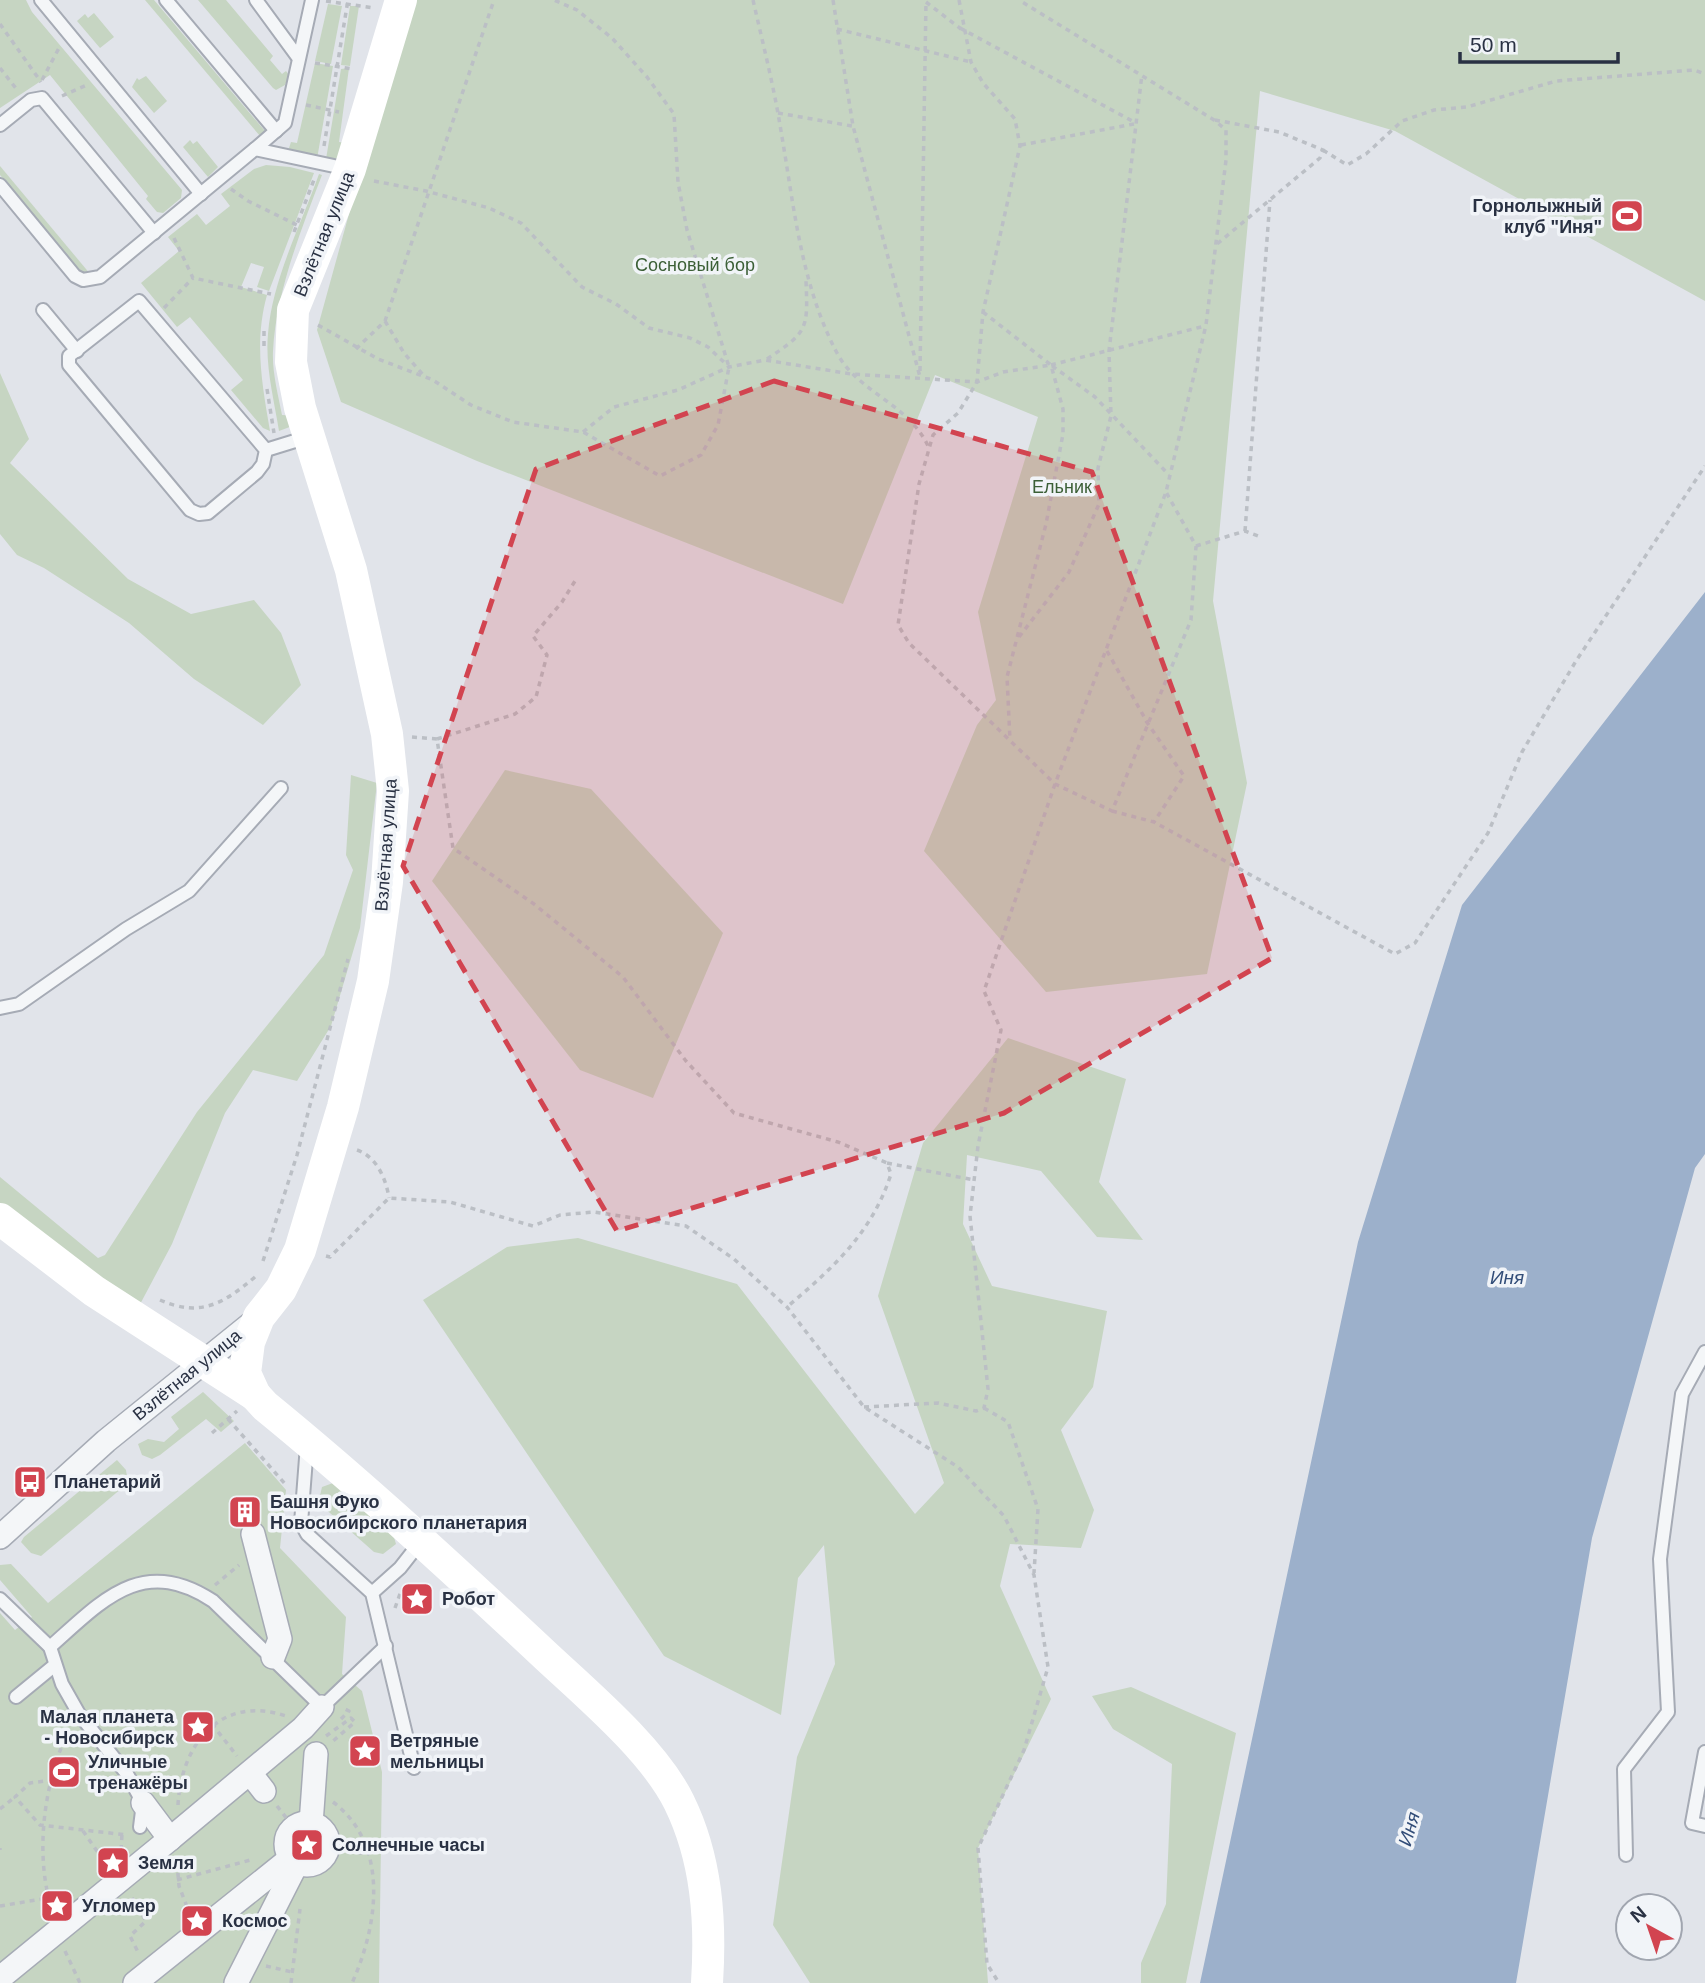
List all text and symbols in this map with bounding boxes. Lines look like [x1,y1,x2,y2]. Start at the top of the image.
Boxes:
scale bar [1460,21,1618,65]
text: 50 m [1470,33,1517,56]
street label: Взлётная улица [290,168,359,299]
place label: Горнолыжный клуб "Иня" [1472,196,1602,237]
sports icon: Горнолыжный клуб "Иня" [1608,197,1646,235]
park label: Сосновый бор [635,255,755,275]
park label: Ельник [1032,477,1092,497]
street label: Взлётная улица [371,777,401,912]
water label: Иня [1490,1267,1524,1288]
street label: Взлётная улица [129,1325,246,1425]
bus stop icon: Планетарий [11,1463,49,1501]
place label: Планетарий [54,1472,161,1492]
place label: Башня Фуко Новосибирского планетария [270,1492,527,1533]
building icon: Башня Фуко Новосибирского планетария [226,1493,264,1531]
place icon: Робот [398,1580,436,1618]
place label: Робот [442,1589,495,1609]
place label: Малая планета - Новосибирск [40,1707,175,1748]
place icon: Малая планета - Новосибирск [179,1708,217,1746]
place label: Ветряные мельницы [390,1731,484,1772]
place icon: Ветряные мельницы [346,1732,384,1770]
place label: Уличные тренажёры [88,1752,188,1793]
sports icon: Уличные тренажёры [45,1753,83,1791]
water label: Иня [1394,1810,1424,1848]
place icon: Солнечные часы [288,1826,326,1864]
place label: Солнечные часы [332,1835,485,1855]
place icon: Земля [94,1844,132,1882]
place label: Земля [138,1853,194,1873]
place icon: Угломер [38,1887,76,1925]
north arrow [1614,1892,1684,1962]
place label: Угломер [82,1896,156,1916]
place icon: Космос [178,1902,216,1940]
text: N [1626,1902,1650,1927]
place label: Космос [222,1911,288,1931]

